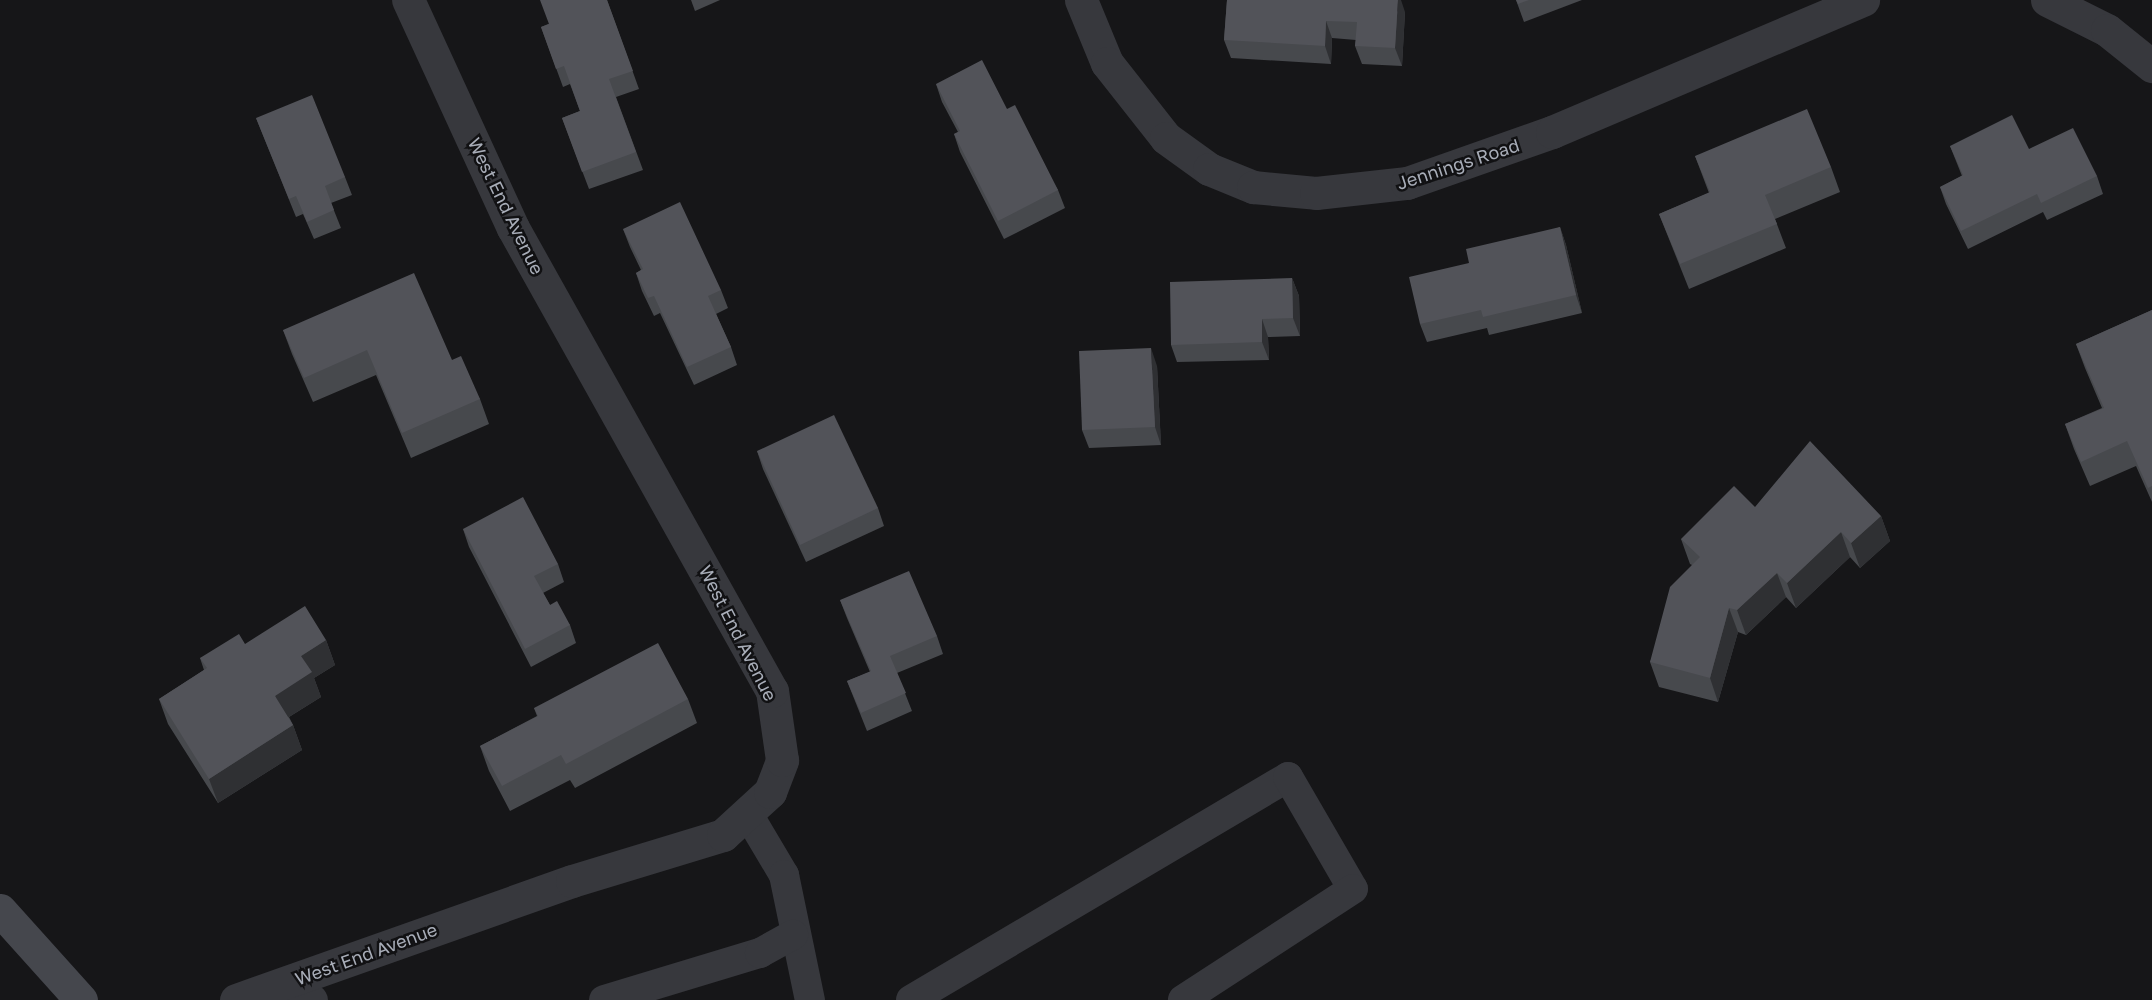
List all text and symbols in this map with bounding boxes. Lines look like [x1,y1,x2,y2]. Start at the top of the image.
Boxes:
street label: West End Avenue [464,134,548,278]
street label: Jennings Road [1394,134,1522,194]
street label: West End Avenue [694,562,782,704]
street label: West End Avenue [292,918,440,990]

